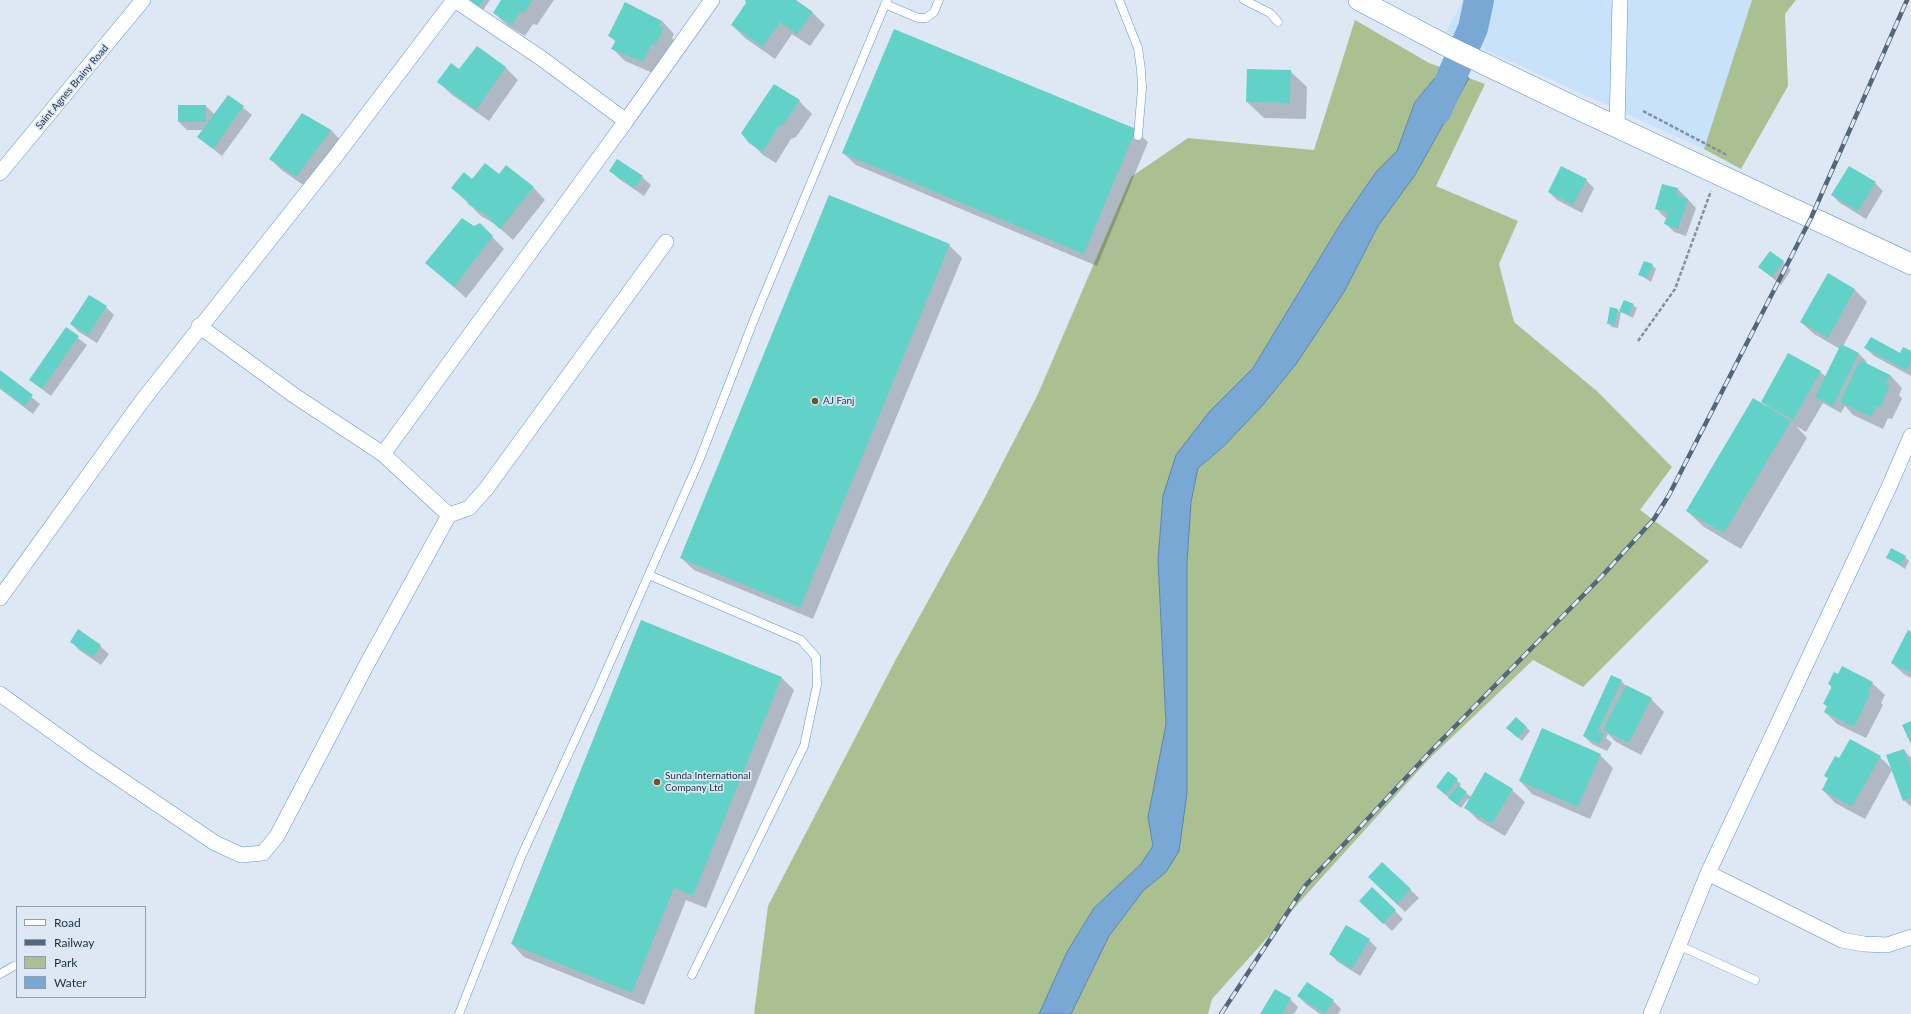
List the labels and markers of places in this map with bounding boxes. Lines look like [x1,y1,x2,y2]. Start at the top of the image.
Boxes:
place label: AJ Fanj [823,395,854,407]
marker: AJ Fanj [810,396,820,406]
place label: Sunda International Company Ltd [665,770,751,794]
marker: Sunda International Company Ltd [652,777,662,787]

